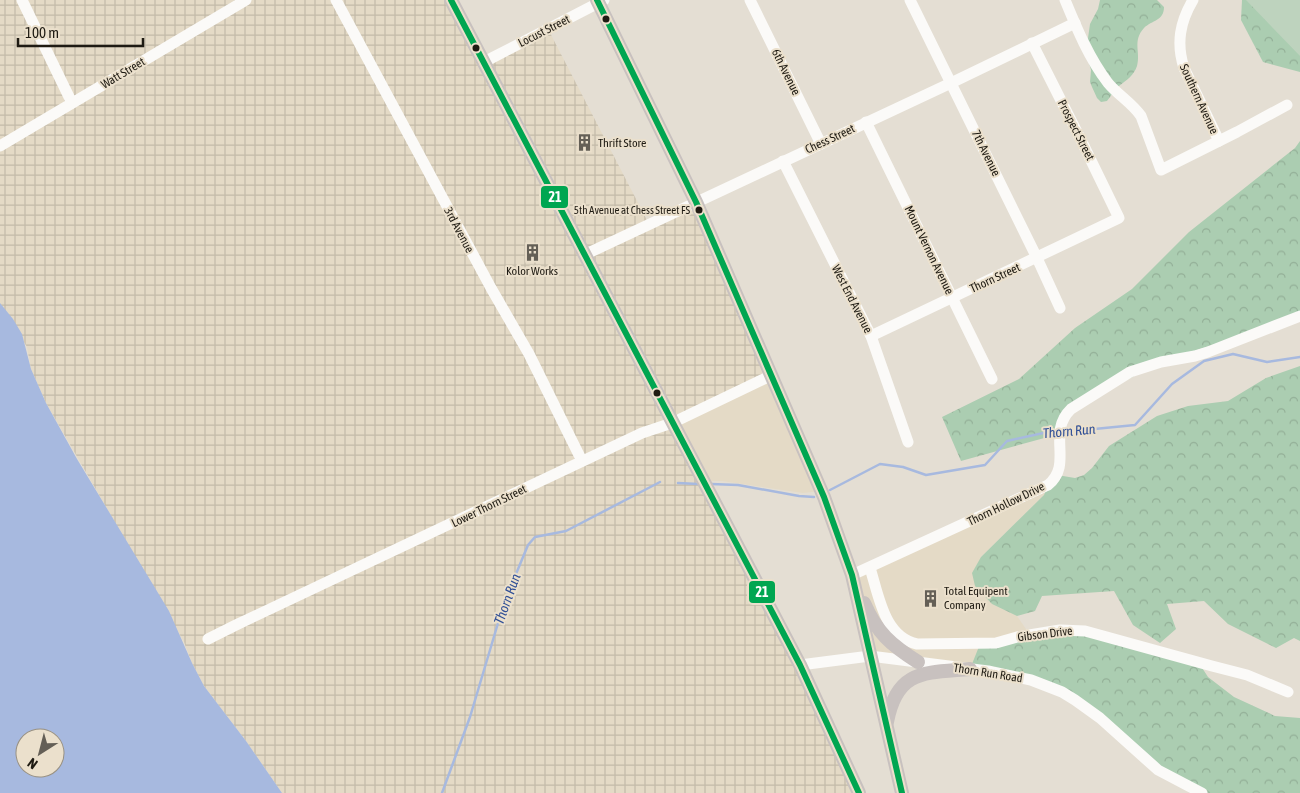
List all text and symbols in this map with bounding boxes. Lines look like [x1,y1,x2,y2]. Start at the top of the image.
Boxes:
street label: Locust Street [516,12,573,50]
unlabelled marker [601,14,611,24]
scale bar [18,15,142,47]
text: 100 m [25,24,59,41]
unlabelled marker [471,43,481,53]
street label: 6th Avenue [769,47,803,97]
street label: Watt Street [98,54,148,92]
street label: Southern Avenue [1177,62,1221,136]
street label: Prospect Street [1055,97,1098,163]
street label: Chess Street [803,121,858,157]
street label: 7th Avenue [969,128,1003,178]
building icon: Thrift Store [574,133,594,153]
place label: Thrift Store [598,136,647,150]
line badge: 21 [540,185,569,209]
text: 21 [548,189,562,205]
street label: Mount Vernon Avenue [901,203,957,297]
place label: 5th Avenue at Chess Street FS [574,204,690,216]
street label: 3rd Avenue [441,205,477,255]
marker: 5th Avenue at Chess Street FS [694,205,704,215]
building icon: Kolor Works [522,242,542,262]
street label: Thorn Street [968,260,1023,296]
street label: West End Avenue [829,263,875,335]
place label: Kolor Works [506,264,558,278]
unlabelled marker [652,388,662,398]
water label: Thorn Run [1042,421,1096,441]
street label: Thorn Hollow Drive [965,479,1047,529]
street label: Lower Thorn Street [449,482,529,530]
water label: Thorn Run [490,571,524,626]
line badge: 21 [748,580,776,604]
text: 21 [755,584,769,600]
place label: Total Equipent Company [944,584,1008,612]
building icon: Total Equipent Company [920,588,940,608]
street label: Gibson Drive [1017,624,1073,644]
street label: Thorn Run Road [952,661,1024,685]
north arrow [15,728,65,778]
text: N [24,755,40,772]

